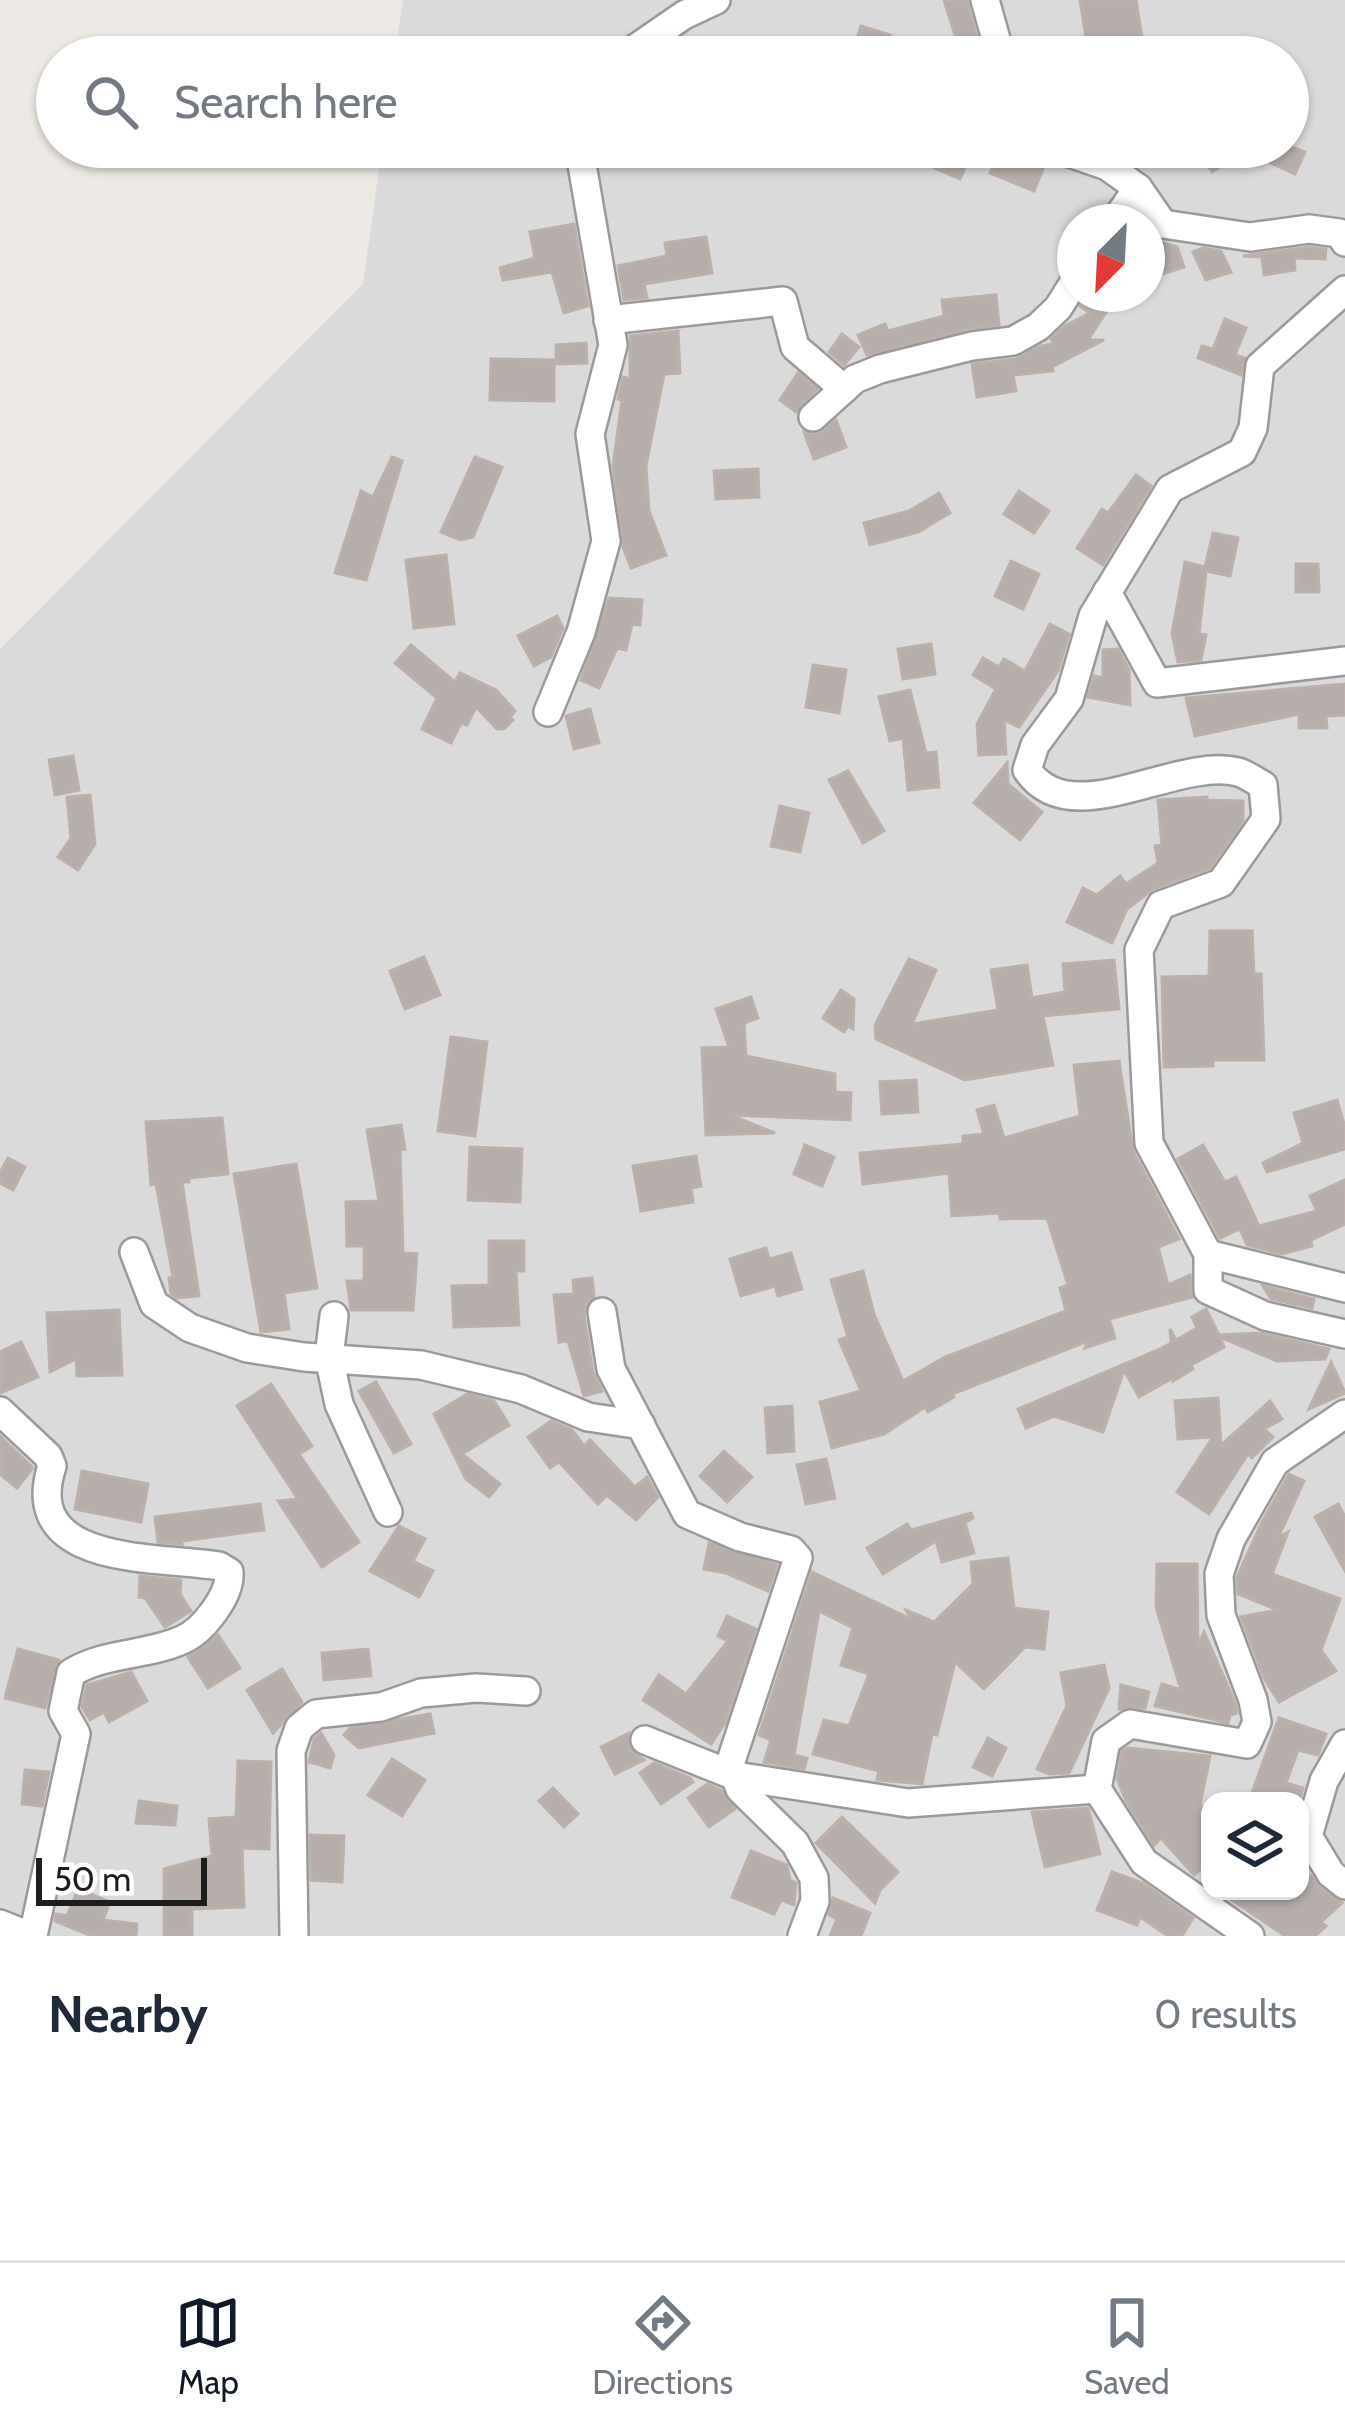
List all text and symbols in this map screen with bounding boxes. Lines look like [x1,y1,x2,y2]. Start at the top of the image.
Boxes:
search box [36,36,1309,168]
icon: search [78,69,144,135]
text: Search here [174,75,398,129]
north arrow [1057,204,1165,312]
map controls [1201,1792,1309,1900]
button: layers [1201,1792,1309,1900]
scale bar [36,1852,207,1905]
text: 50 m [54,1859,131,1899]
text: Nearby [48,1983,208,2045]
text: 0 results [1154,1990,1297,2038]
tab: Map [175,2290,241,2402]
tab: Directions [592,2290,733,2402]
tab: Saved [1084,2290,1170,2402]

